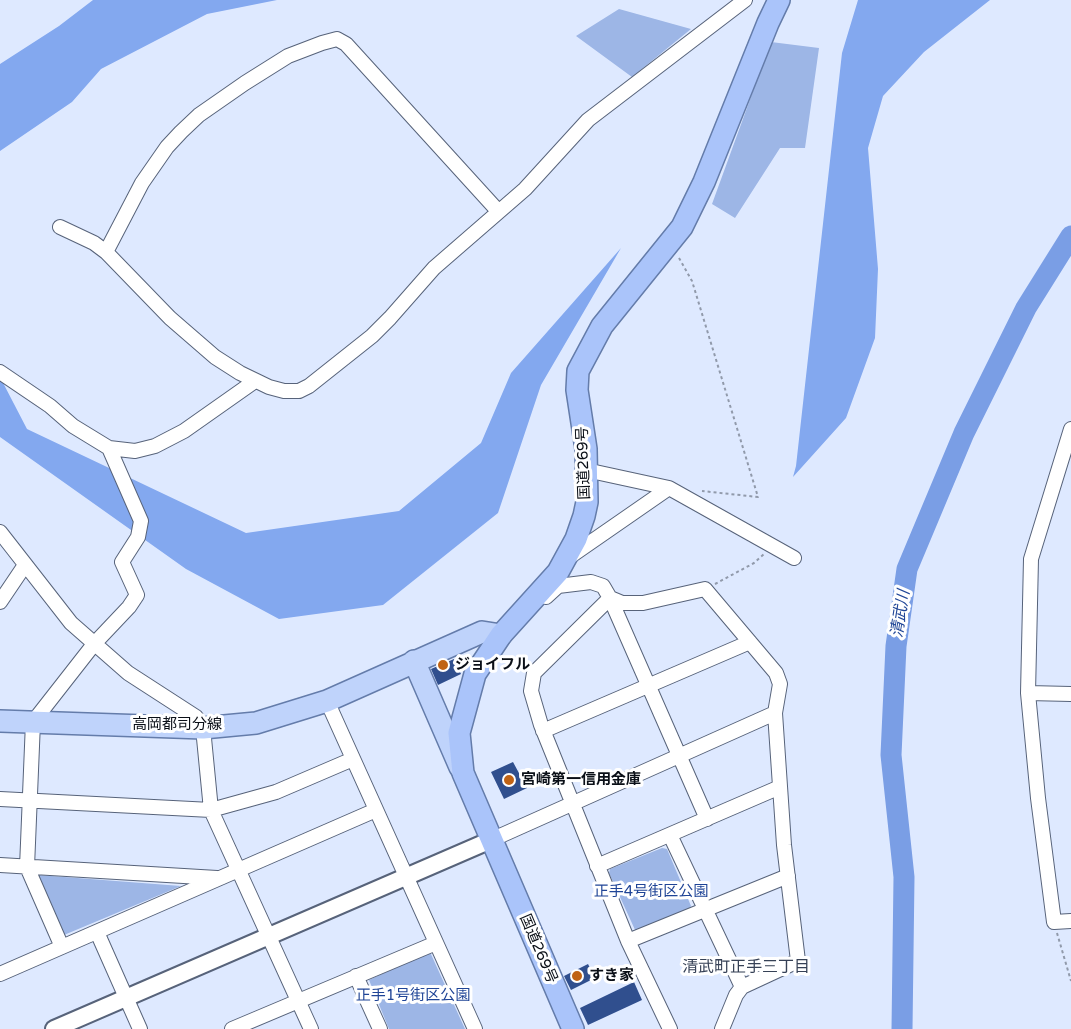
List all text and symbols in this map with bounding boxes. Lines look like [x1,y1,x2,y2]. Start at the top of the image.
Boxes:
street label: 国道269号 [574,426,594,500]
water label: 清武川 [888,589,914,639]
place label: ジョイフル [455,656,530,674]
marker: ジョイフル [436,658,450,672]
street label: 高岡都司分線 [132,716,222,734]
place label: 宮崎第一信用金庫 [521,771,641,789]
marker: 宮崎第一信用金庫 [502,773,516,787]
park label: 正手4号街区公園 [594,883,708,901]
street label: 国道269号 [515,912,561,986]
district label: 清武町正手三丁目 [682,958,810,978]
place label: すき家 [589,967,634,985]
marker: すき家 [570,969,584,983]
park label: 正手1号街区公園 [356,987,470,1005]

